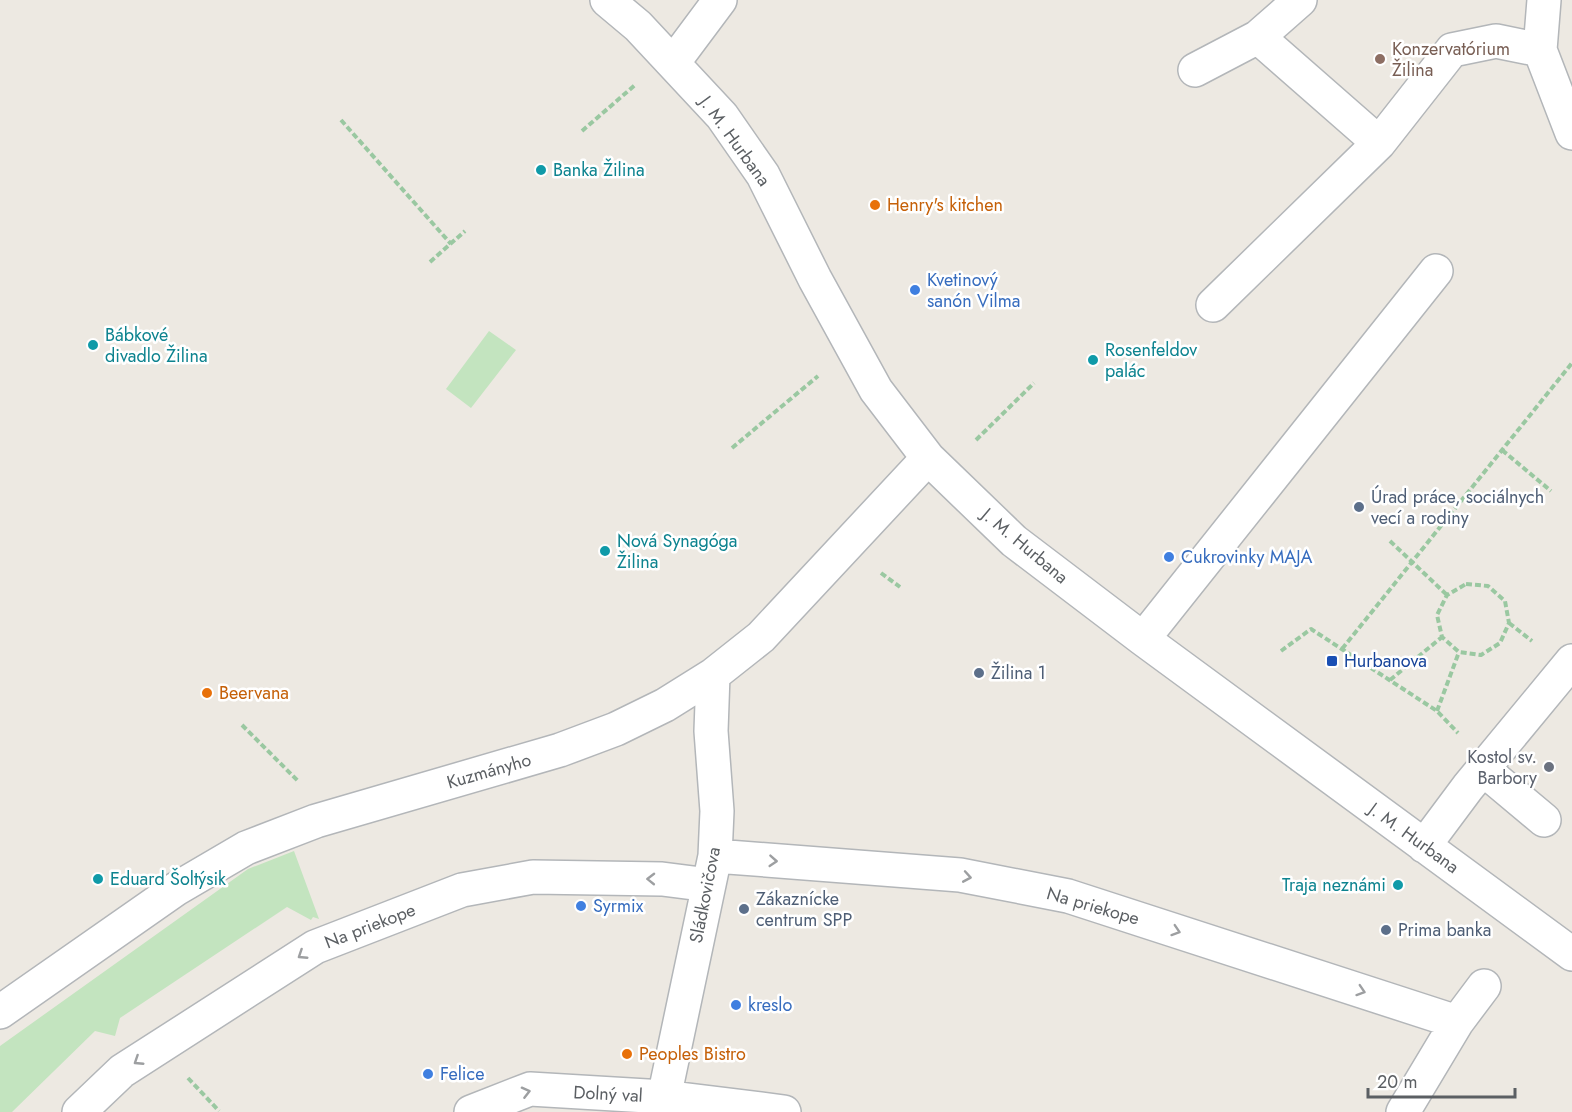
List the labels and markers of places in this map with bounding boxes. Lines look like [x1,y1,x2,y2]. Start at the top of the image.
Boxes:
place label: Konzervatórium Žilina [1392,36,1510,83]
marker: Konzervatórium Žilina [1373,52,1387,66]
place label: Banka Žilina [553,157,645,183]
marker: Banka Žilina [534,163,548,177]
place label: Henry's kitchen [887,192,1003,218]
marker: Henry's kitchen [868,198,882,212]
place label: Kvetinový sanón Vilma [927,267,1020,314]
marker: Kvetinový sanón Vilma [908,283,922,297]
place label: Bábkové divadlo Žilina [105,322,208,369]
place label: Rosenfeldov palác [1105,337,1197,384]
marker: Bábkové divadlo Žilina [86,338,100,352]
marker: Rosenfeldov palác [1086,353,1100,367]
place label: Úrad práce, sociálnych vecí a rodiny [1371,484,1544,531]
marker: Úrad práce, sociálnych vecí a rodiny [1352,500,1366,514]
place label: Nová Synagóga Žilina [617,528,737,575]
marker: Nová Synagóga Žilina [598,544,612,558]
place label: Cukrovinky MAJA [1181,544,1313,570]
marker: Cukrovinky MAJA [1162,550,1176,564]
place label: Hurbanova [1344,648,1427,674]
marker: Hurbanova [1325,654,1339,668]
place label: Žilina 1 [991,660,1046,686]
marker: Žilina 1 [972,666,986,680]
place label: Beervana [219,680,289,706]
marker: Beervana [200,686,214,700]
place label: Kostol sv. Barbory [1467,744,1537,791]
marker: Kostol sv. Barbory [1542,760,1556,774]
place label: Eduard Šoltýsik [110,866,226,892]
marker: Eduard Šoltýsik [91,872,105,886]
place label: Traja neznámi [1282,872,1386,898]
marker: Traja neznámi [1391,878,1405,892]
place label: Zákaznícke centrum SPP [756,886,852,933]
place label: Syrmix [593,893,644,919]
marker: Syrmix [574,899,588,913]
marker: Zákaznícke centrum SPP [737,902,751,916]
place label: Prima banka [1398,917,1491,943]
marker: Prima banka [1379,923,1393,937]
place label: kreslo [748,992,792,1018]
marker: kreslo [729,998,743,1012]
place label: Peoples Bistro [639,1041,746,1067]
marker: Peoples Bistro [620,1047,634,1061]
place label: Felice [440,1061,484,1087]
marker: Felice [421,1067,435,1081]

